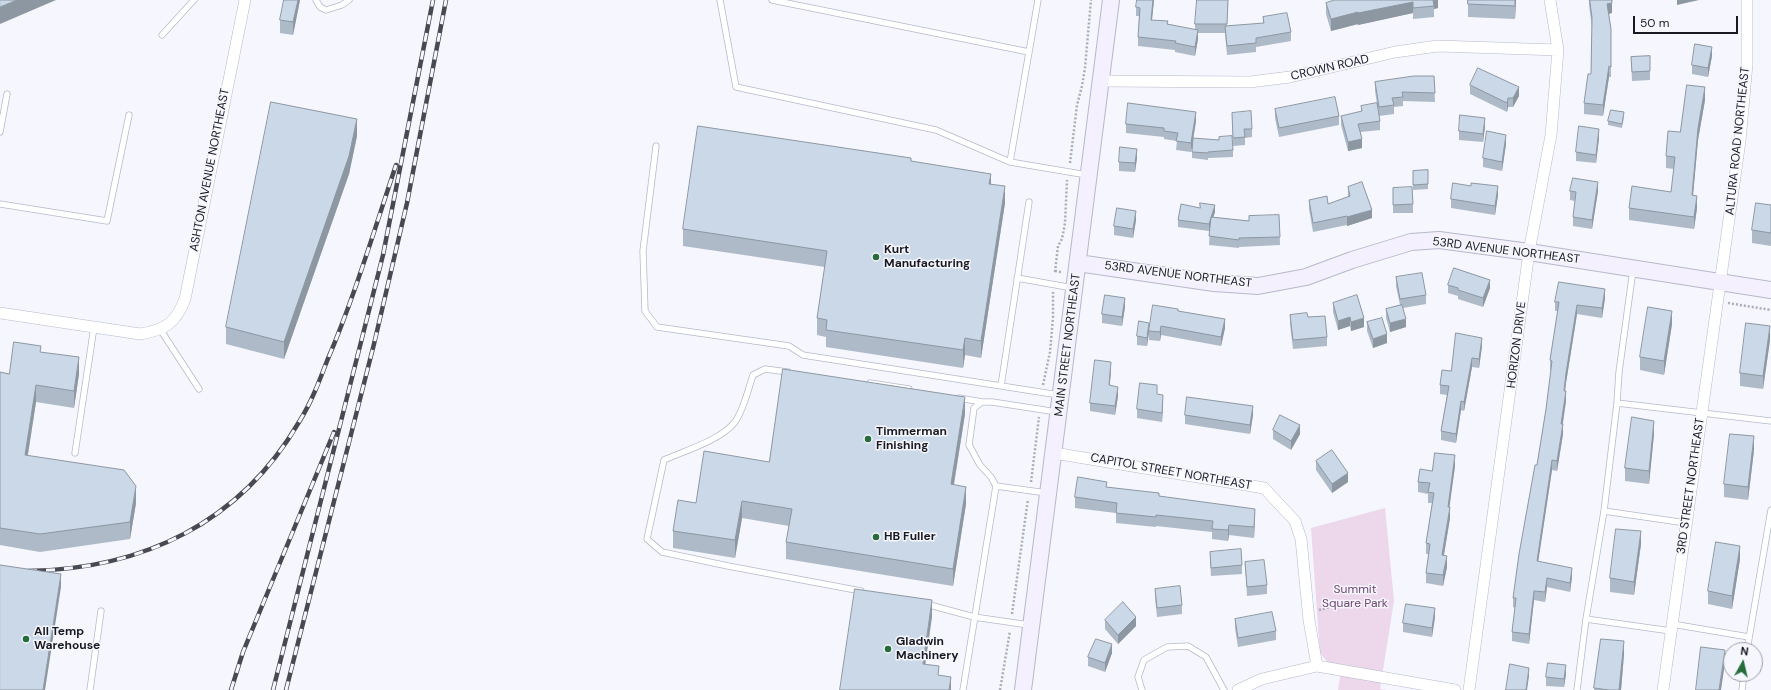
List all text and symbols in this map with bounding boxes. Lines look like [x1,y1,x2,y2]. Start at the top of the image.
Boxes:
scale bar [1635,8,1740,34]
text: 50 m [1640,15,1669,31]
street label: CROWN ROAD [1289,52,1371,84]
street label: ALTURA ROAD NORTHEAST [1723,66,1753,216]
street label: ASHTON AVENUE NORTHEAST [187,87,233,253]
street label: 53RD AVENUE NORTHEAST [1431,235,1581,267]
place label: Kurt Manufacturing [884,243,970,271]
marker: Kurt Manufacturing [871,252,881,262]
street label: 53RD AVENUE NORTHEAST [1103,259,1253,291]
street label: MAIN STREET NORTHEAST [1052,273,1084,417]
street label: HORIZON DRIVE [1505,301,1529,389]
street label: 3RD STREET NORTHEAST [1674,417,1708,555]
place label: Timmerman Finishing [876,425,947,453]
marker: Timmerman Finishing [863,434,873,444]
street label: CAPITOL STREET NORTHEAST [1089,451,1253,493]
place label: HB Fuller [884,530,936,544]
marker: HB Fuller [871,532,881,542]
park label: Summit Square Park [1322,583,1388,611]
place label: All Temp Warehouse [34,625,100,653]
marker: All Temp Warehouse [21,634,31,644]
place label: Gladwin Machinery [896,635,958,663]
north arrow [1723,642,1763,682]
marker: Gladwin Machinery [883,644,893,654]
text: N [1740,644,1749,659]

